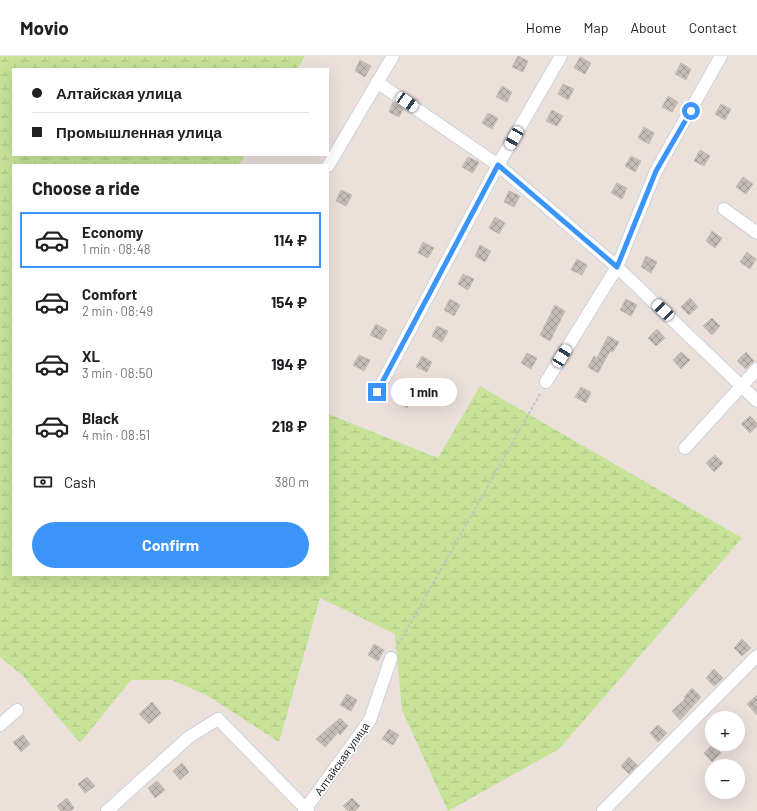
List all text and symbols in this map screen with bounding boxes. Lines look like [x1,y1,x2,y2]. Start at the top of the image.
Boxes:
text: Movio [20,16,69,39]
text: Home [526,19,562,36]
text: Map [584,19,608,36]
text: About [630,19,667,36]
text: Contact [689,19,737,36]
text: Алтайская улица [56,84,182,102]
car [394,90,420,114]
route start [682,102,700,120]
text: Промышленная улица [56,123,222,141]
car [503,125,525,151]
text: Choose a ride [32,177,140,199]
icon: car [34,222,70,258]
text: Economy [82,223,143,241]
text: 114 ₽ [274,231,307,249]
text: 1 min · 08:48 [82,241,151,257]
icon: car [34,284,70,320]
text: Comfort [82,285,137,303]
text: 154 ₽ [271,293,307,311]
car [650,297,676,323]
text: 2 min · 08:49 [82,303,153,319]
car [551,343,573,369]
icon: car [34,346,70,382]
text: XL [82,347,100,365]
text: 194 ₽ [271,355,307,373]
text: 3 min · 08:50 [82,365,153,381]
callout: 1 min [391,378,457,406]
route end [368,383,386,401]
text: 1 min [410,384,438,400]
icon: car [34,408,70,444]
text: Black [82,409,119,427]
text: 218 ₽ [272,417,307,435]
text: 4 min · 08:51 [82,427,150,443]
icon: cash [32,471,54,493]
text: Cash [64,473,96,491]
text: 380 m [275,474,309,490]
button: Confirm [32,522,309,568]
map controls [705,711,745,799]
button: + [705,711,745,751]
street label: Алтайская улица [312,719,372,798]
button: − [705,759,745,799]

